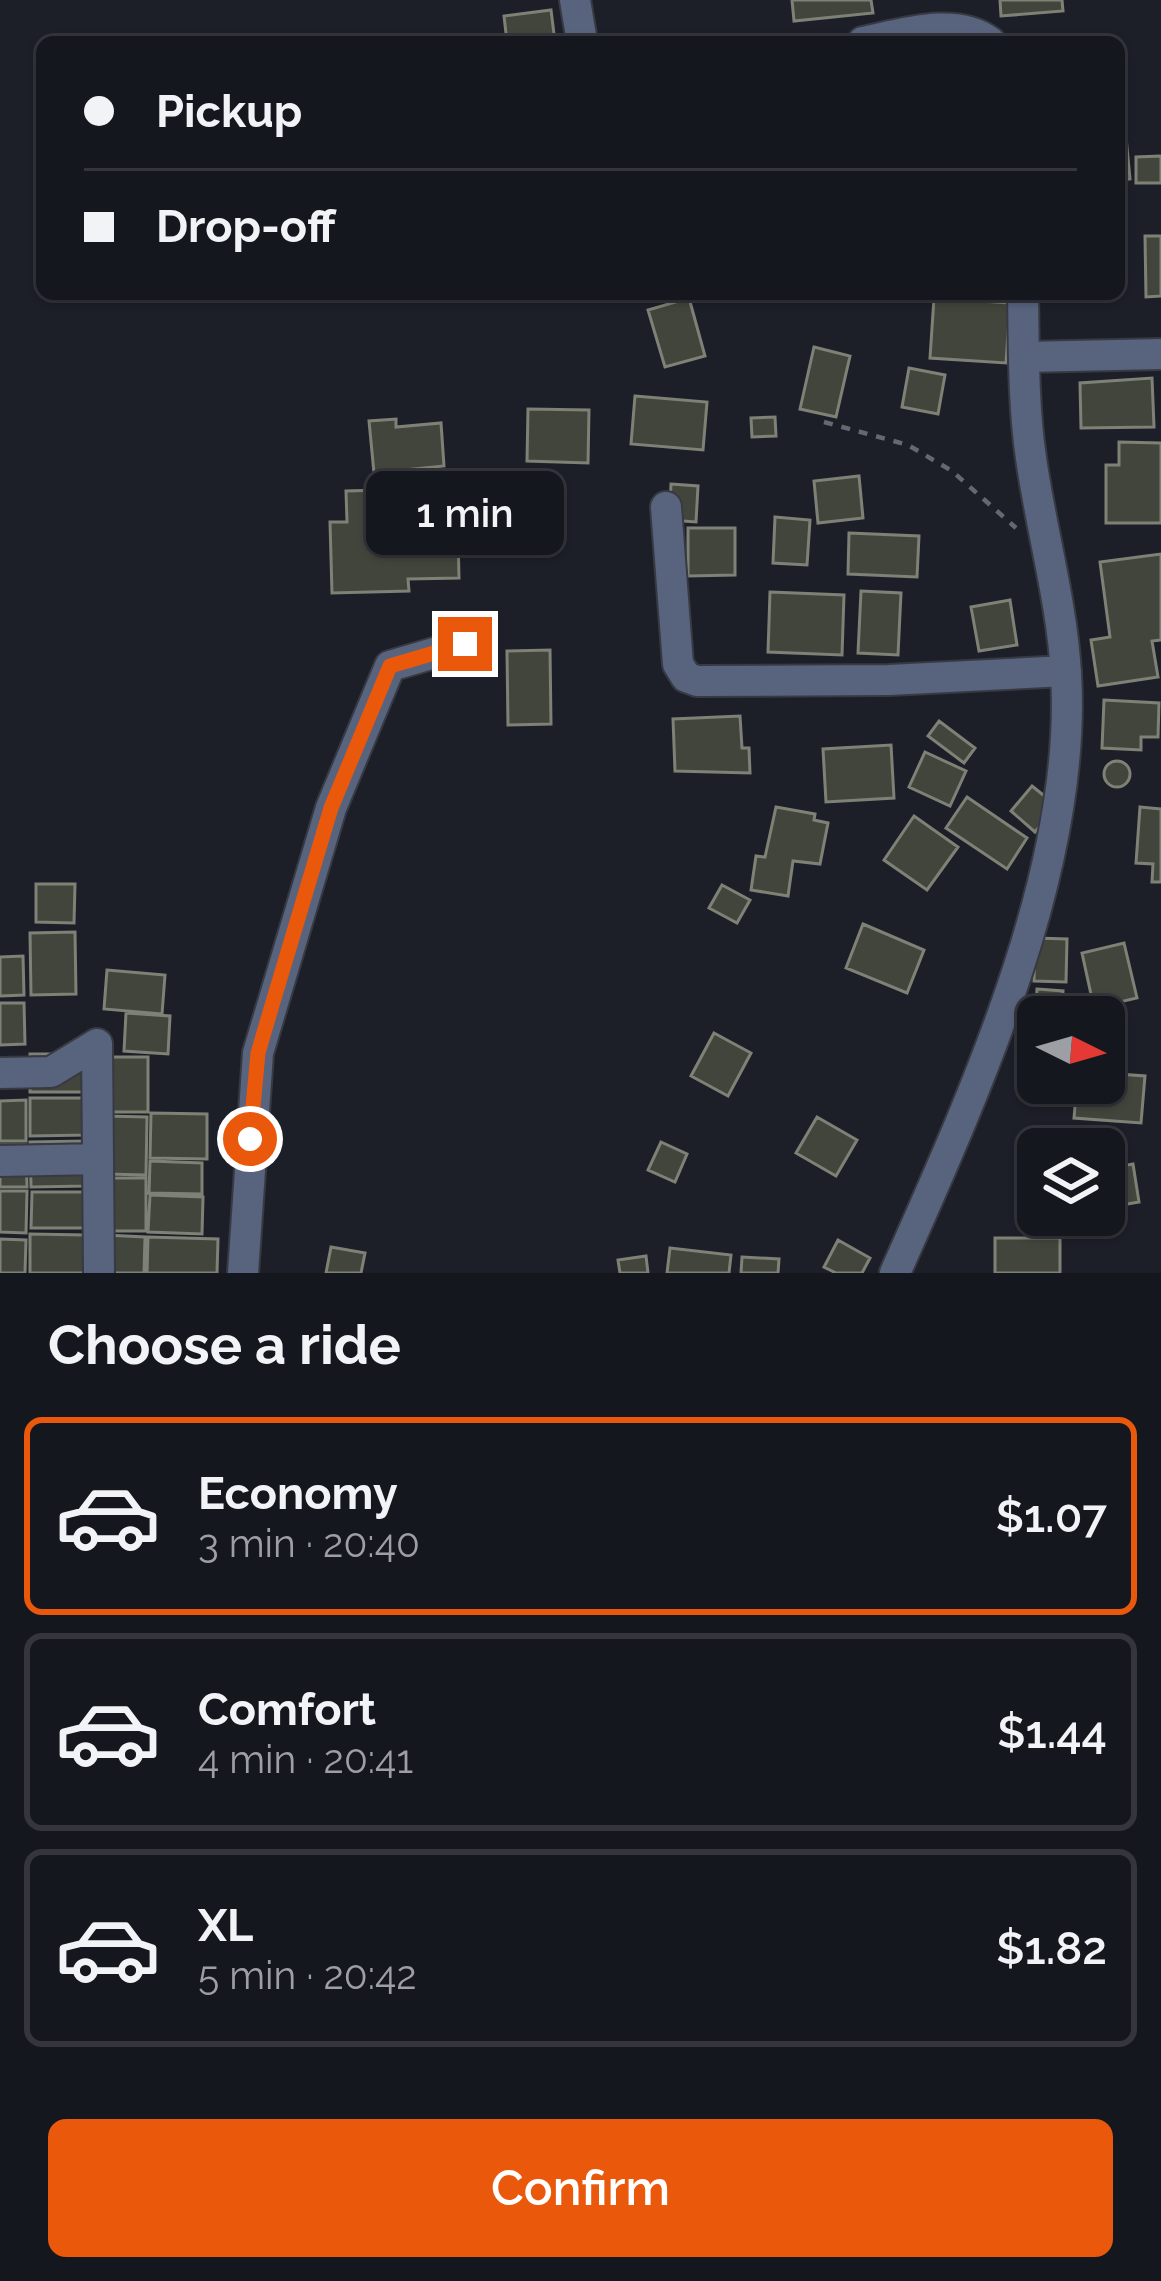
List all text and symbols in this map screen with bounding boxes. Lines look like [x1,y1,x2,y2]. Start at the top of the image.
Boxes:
text: Pickup [156,85,302,138]
text: Drop-off [156,200,336,253]
callout: 1 min [366,470,564,554]
text: 1 min [417,490,513,536]
route end [438,617,492,671]
north arrow [1017,996,1125,1104]
map controls [1017,996,1125,1236]
route start [223,1112,277,1166]
button: layers [1017,1128,1125,1236]
text: Choose a ride [48,1313,401,1377]
icon: car [54,1462,162,1570]
text: Economy [198,1467,398,1520]
text: $1.07 [996,1490,1107,1543]
text: 3 min · 20:40 [198,1520,420,1566]
icon: car [54,1678,162,1786]
text: Comfort [198,1683,376,1736]
text: $1.44 [997,1706,1107,1759]
text: 4 min · 20:41 [198,1736,413,1782]
icon: car [54,1894,162,2002]
text: XL [198,1899,253,1952]
text: $1.82 [996,1922,1107,1975]
text: 5 min · 20:42 [198,1952,417,1998]
button: Confirm [48,2119,1113,2257]

